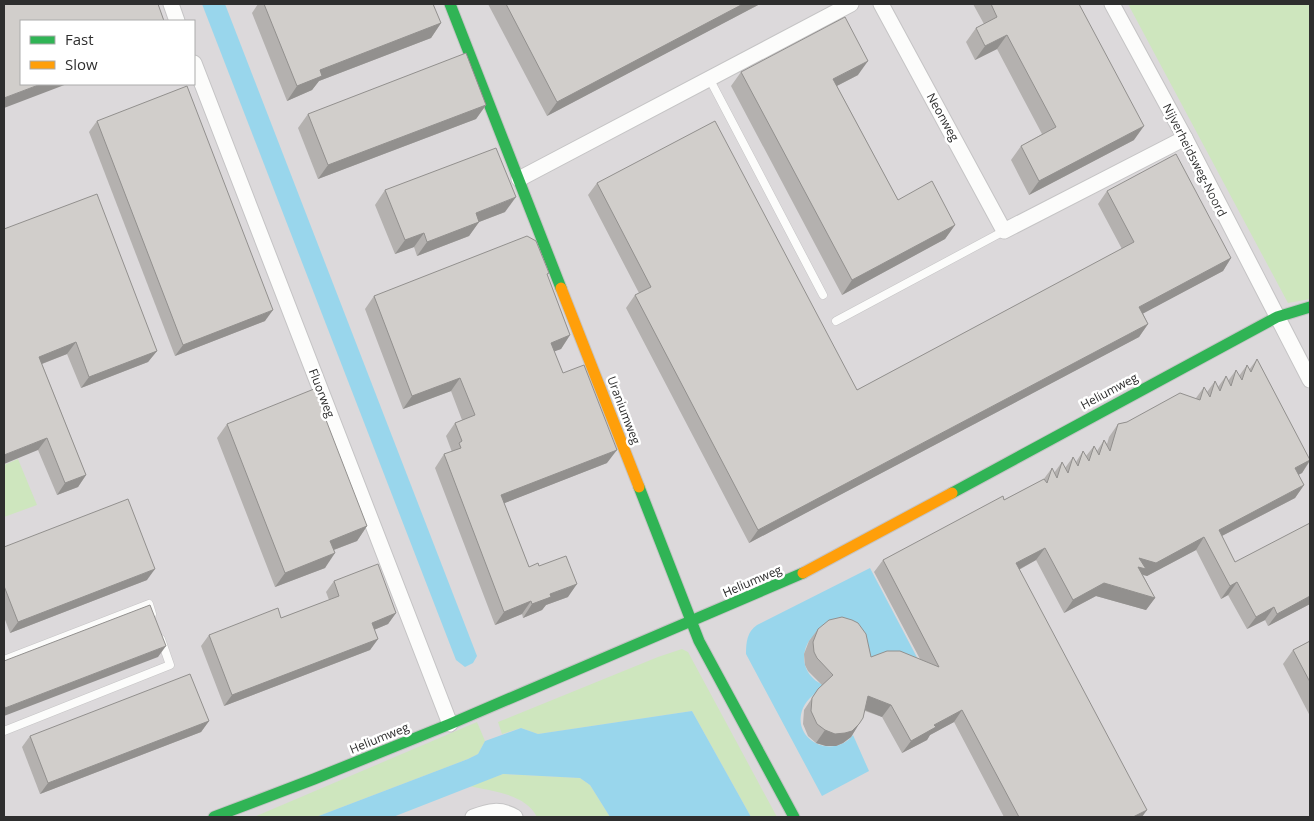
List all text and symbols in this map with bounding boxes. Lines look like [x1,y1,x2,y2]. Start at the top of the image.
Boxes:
legend [20,20,195,85]
text: Fast [65,29,94,49]
text: Slow [65,54,98,74]
street label: Neonweg [923,90,963,145]
street label: Nijverheidsweg-Noord [1159,100,1231,220]
street label: Fluorweg [305,366,339,420]
street label: Heliumweg [1077,369,1141,413]
street label: Uraniumweg [603,373,645,447]
street label: Heliumweg [720,561,785,601]
street label: Heliumweg [347,718,412,758]

